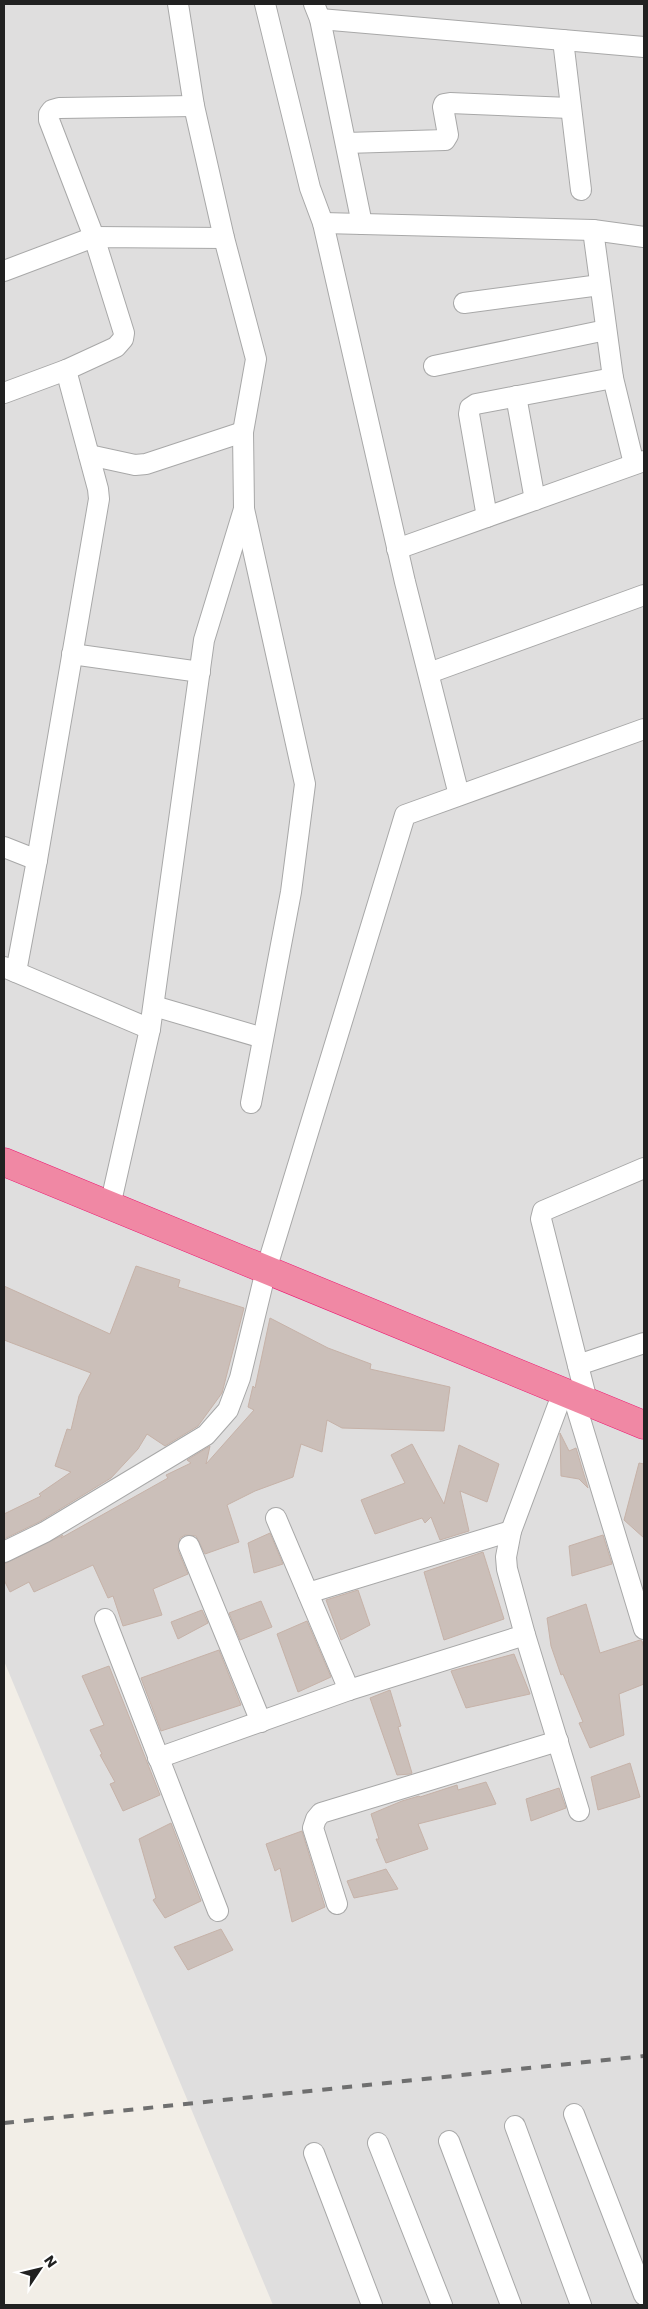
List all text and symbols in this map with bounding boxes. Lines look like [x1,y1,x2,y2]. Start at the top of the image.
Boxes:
north arrow [15,2244,65,2294]
text: N [39,2251,62,2272]

